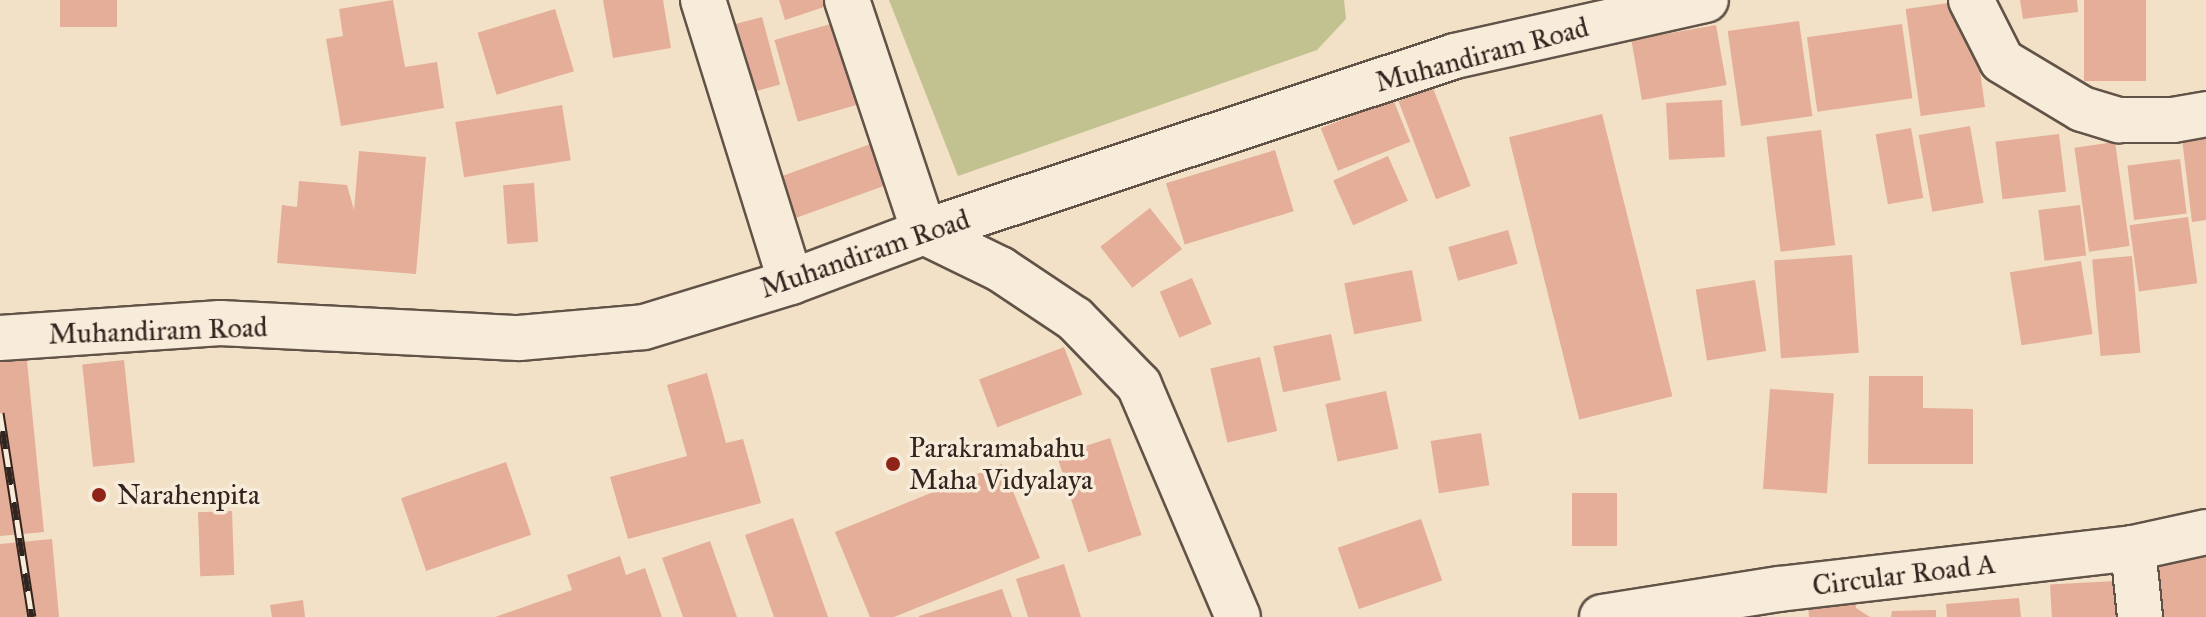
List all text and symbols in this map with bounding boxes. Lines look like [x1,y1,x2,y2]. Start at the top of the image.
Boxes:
street label: Muhandiram Road [1372,10,1592,100]
street label: Muhandiram Road [756,202,974,306]
street label: Muhandiram Road [48,310,268,352]
place label: Parakramabahu Maha Vidyalaya [909,431,1093,497]
marker: Parakramabahu Maha Vidyalaya [884,455,902,473]
place label: Narahenpita [117,478,260,512]
marker: Narahenpita [88,484,110,506]
street label: Circular Road A [1810,547,1998,603]

